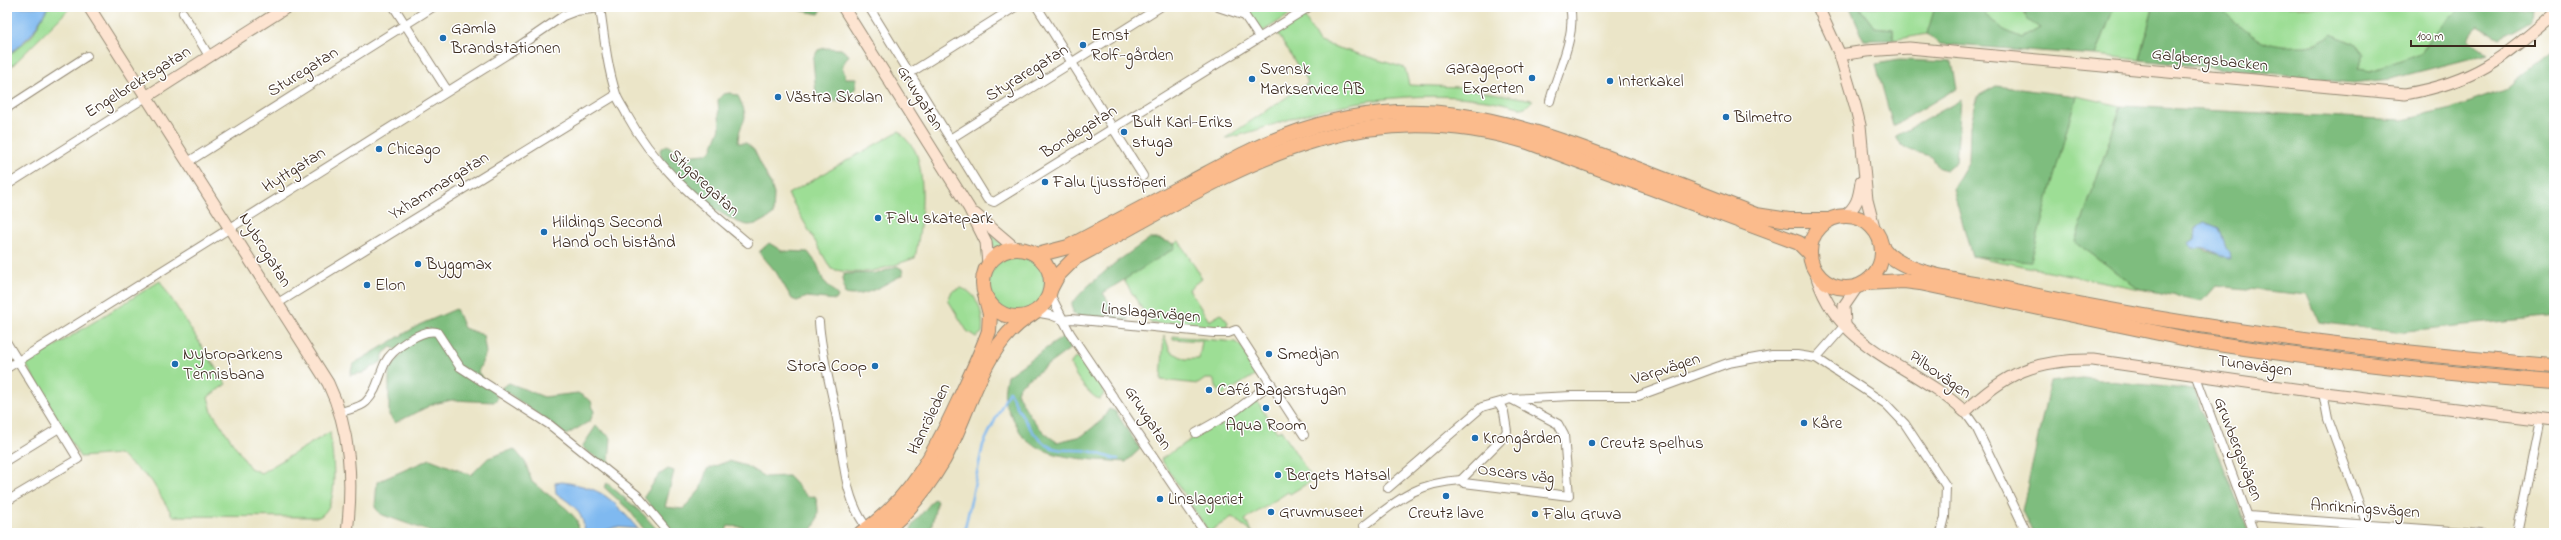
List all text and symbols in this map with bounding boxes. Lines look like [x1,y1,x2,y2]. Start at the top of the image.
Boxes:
place label: Gamla Brandstationen [450,16,560,61]
scale bar [2411,22,2535,48]
place label: Ernst Rolf-gården [1091,23,1174,70]
text: 100 m [2417,28,2444,46]
marker: Gamla Brandstationen [438,33,448,43]
street label: Styraregatan [981,38,1074,110]
street label: Engelbrektsgatan [80,39,197,126]
street label: Sturegatan [263,40,344,105]
marker: Ernst Rolf-gården [1078,40,1088,50]
street label: Galgbergsbacken [2150,41,2269,81]
place label: Garageport Experten [1445,56,1524,101]
place label: Svensk Markservice AB [1260,57,1365,102]
street label: Gruvgatan [889,61,950,136]
place label: Interkakel [1618,69,1684,94]
marker: Garageport Experten [1527,73,1537,83]
marker: Svensk Markservice AB [1247,74,1257,84]
marker: Interkakel [1605,76,1615,86]
place label: Västra Skolan [785,85,883,110]
marker: Västra Skolan [773,92,783,102]
street label: Bondegatan [1035,99,1123,168]
place label: Bilmetro [1733,105,1792,130]
place label: Bult Karl-Eriks stuga [1131,110,1233,157]
marker: Bilmetro [1721,112,1731,122]
marker: Bult Karl-Eriks stuga [1119,127,1129,137]
place label: Chicago [387,137,441,164]
street label: Hyttgatan [257,141,332,201]
street label: Stigaregatan [661,143,745,224]
marker: Chicago [374,144,384,154]
street label: Yxhammargatan [384,145,495,228]
place label: Falu Ljusstöperi [1052,170,1166,195]
marker: Falu Ljusstöperi [1040,177,1050,187]
place label: Falu skatepark [885,206,993,231]
street label: Nybrogatan [230,208,298,293]
place label: Hildings Second Hand och bistånd [552,210,676,255]
marker: Falu skatepark [873,213,883,223]
marker: Hildings Second Hand och bistånd [539,227,549,237]
place label: Byggmax [425,252,492,279]
marker: Byggmax [413,259,423,269]
place label: Elon [375,273,405,298]
marker: Elon [362,280,372,290]
street label: Linslagarvägen [1100,296,1202,332]
place label: Nybroparkens Tennisbana [183,342,283,387]
place label: Smedjan [1277,342,1339,367]
street label: Pilbovägen [1902,344,1976,407]
street label: Varpvägen [1628,346,1704,394]
street label: Tunavägen [2216,348,2294,386]
marker: Smedjan [1264,349,1274,359]
place label: Stora Coop [787,354,867,379]
marker: Nybroparkens Tennisbana [170,359,180,369]
marker: Stora Coop [870,361,880,371]
place label: Café Bagarstugan [1217,378,1346,405]
street label: Hanröleden [901,379,957,459]
street label: Gruvgatan [1116,381,1178,456]
marker: Café Bagarstugan [1204,385,1214,395]
street label: Gruvbergsvägen [2205,394,2269,505]
marker: Aqua Room [1261,403,1271,413]
place label: Kåre [1812,411,1843,436]
place label: Aqua Room [1226,413,1306,438]
marker: Kåre [1799,418,1809,428]
place label: Krongården [1483,426,1561,453]
place label: Creutz spelhus [1600,431,1704,456]
marker: Krongården [1470,433,1480,443]
marker: Creutz spelhus [1587,438,1597,448]
street label: Oscars väg [1476,457,1556,493]
place label: Bergets Matsal [1285,463,1390,490]
marker: Bergets Matsal [1273,470,1283,480]
place label: Linslageriet [1168,487,1244,514]
marker: Creutz lave [1441,491,1451,501]
street label: Anrikningsvägen [2309,493,2421,527]
marker: Linslageriet [1155,494,1165,504]
place label: Gruvmuseet [1279,500,1364,525]
place label: Creutz lave [1408,501,1484,526]
place label: Falu Gruva [1542,502,1621,527]
marker: Gruvmuseet [1266,507,1276,517]
marker: Falu Gruva [1530,509,1540,519]

